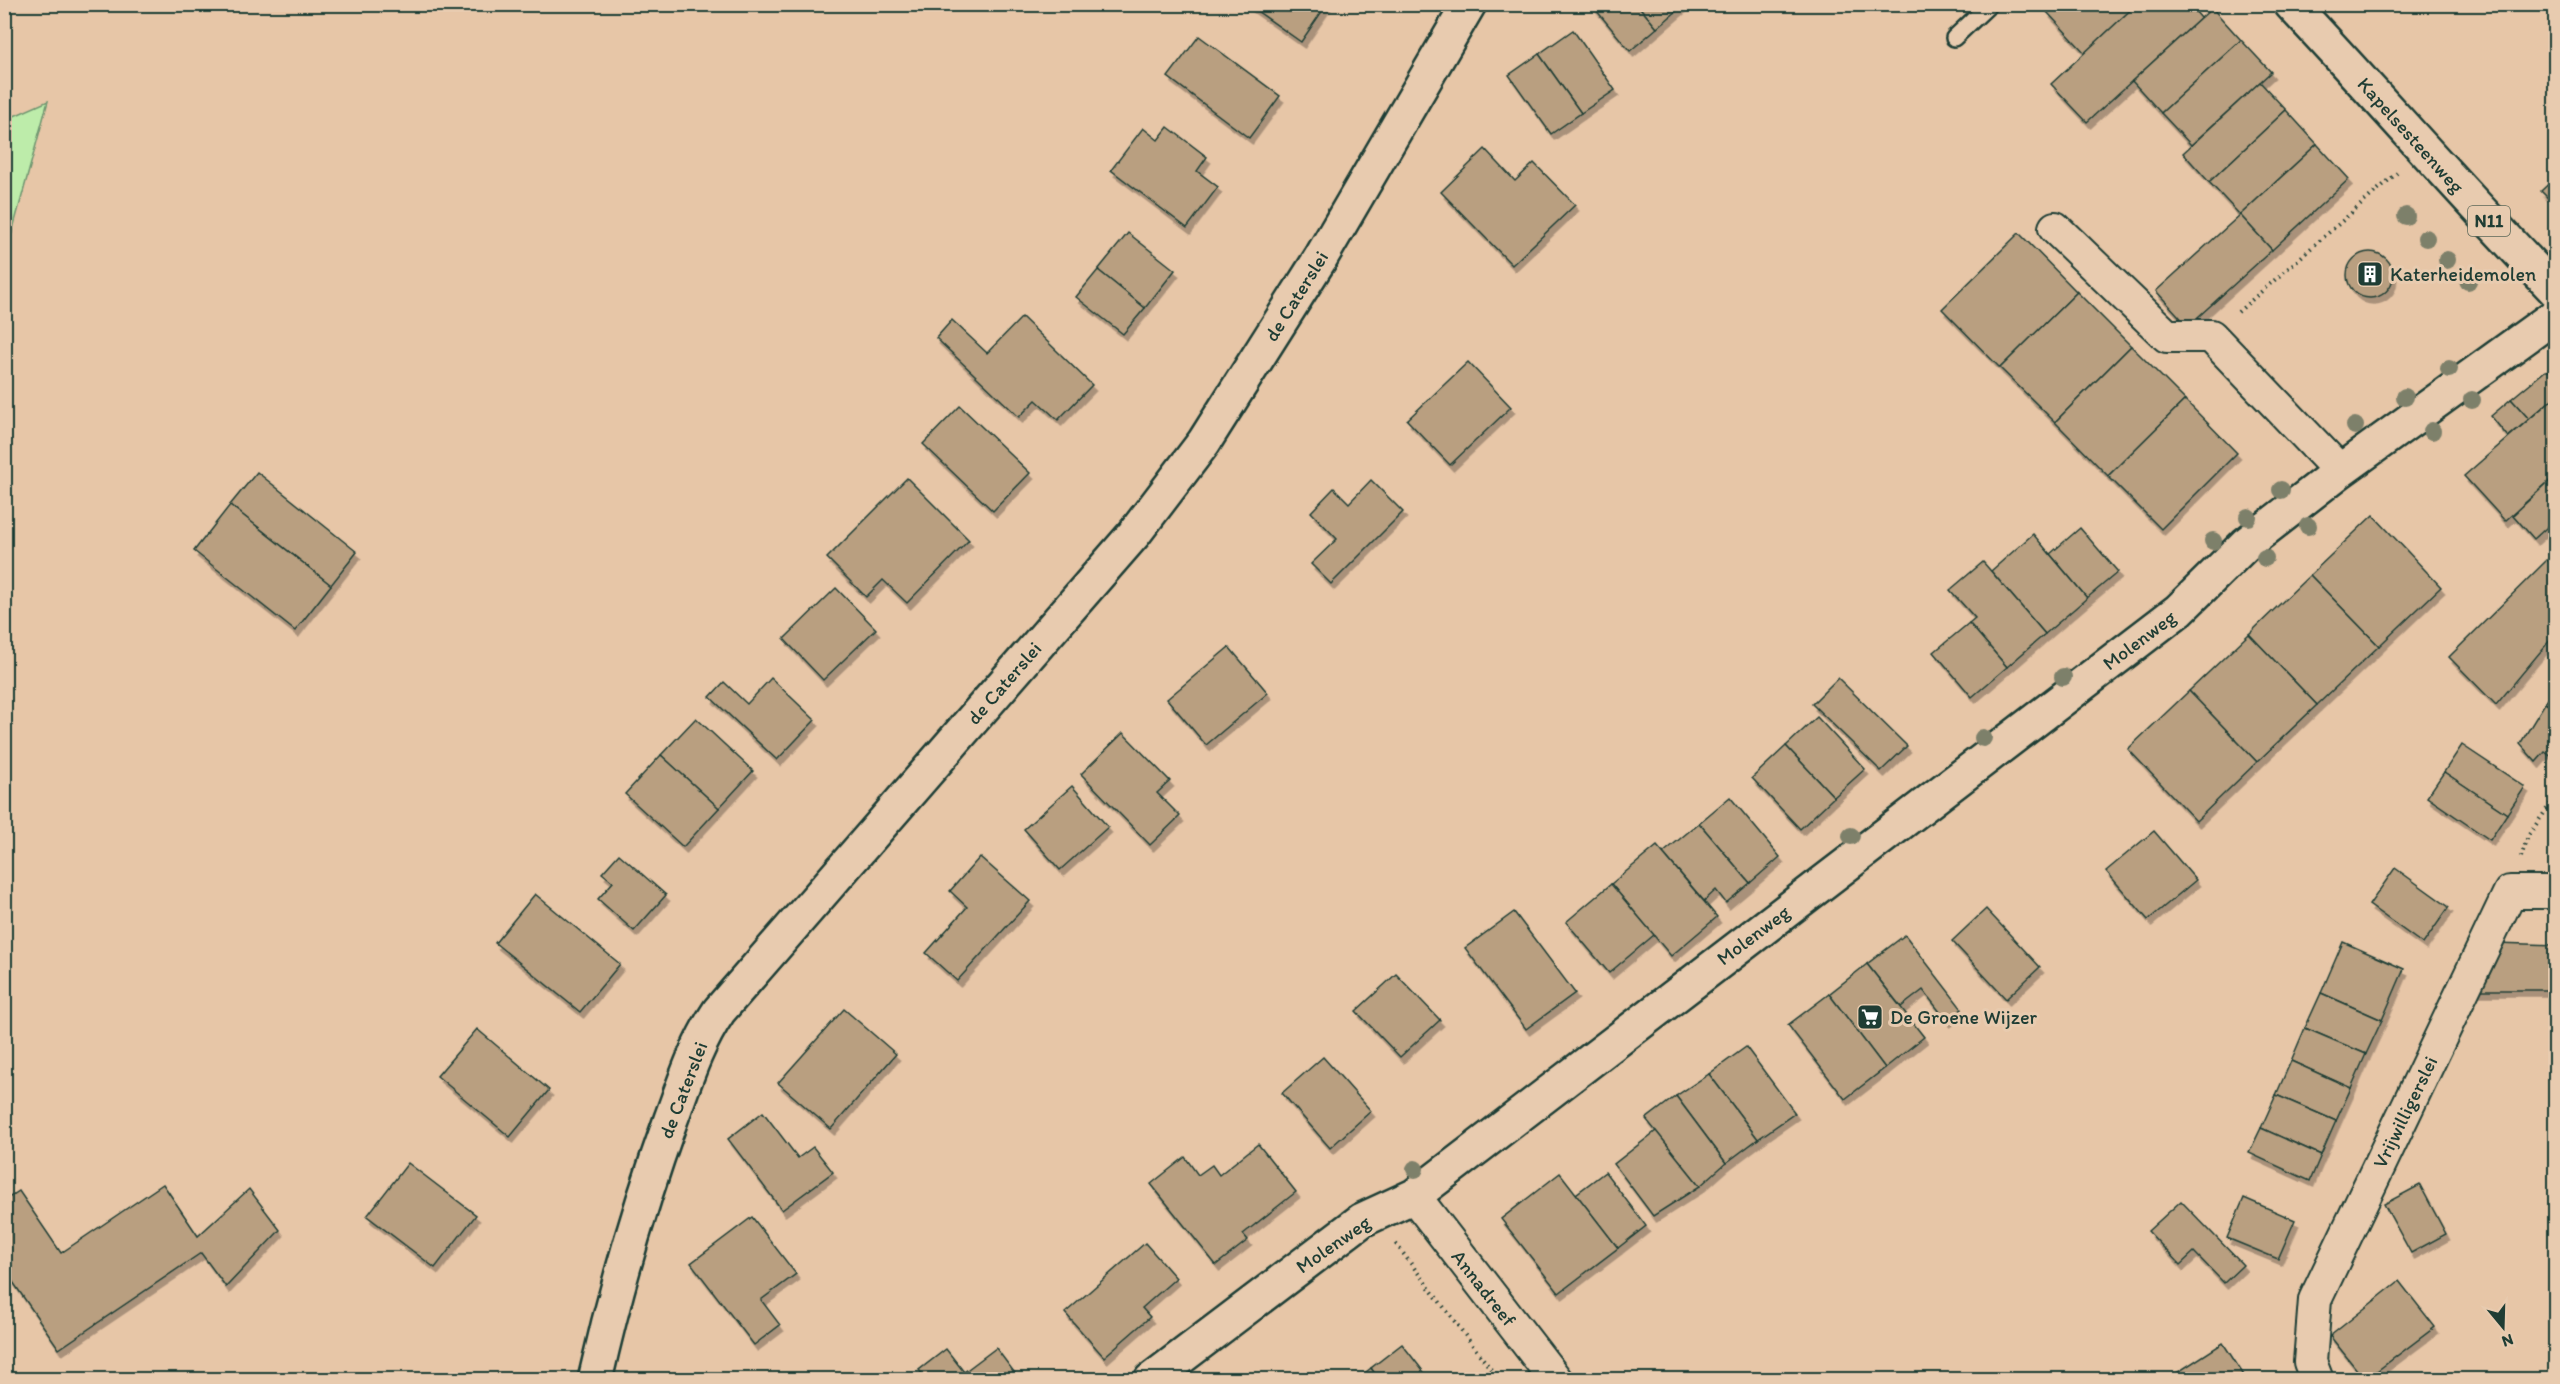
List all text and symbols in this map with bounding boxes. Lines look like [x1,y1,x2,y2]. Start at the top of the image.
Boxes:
street label: Kapelsesteenweg [2353,72,2470,199]
road number: N11 [2468,206,2510,236]
street label: de Caterslei [1259,246,1333,346]
building icon: Katerheidemolen [2355,259,2385,289]
place label: Katerheidemolen [2390,262,2536,286]
street label: Molenweg [2098,604,2181,675]
street label: de Caterslei [961,637,1047,729]
street label: Molenweg [1712,899,1795,970]
supermarket icon: De Groene Wijzer [1855,1002,1885,1032]
place label: De Groene Wijzer [1890,1005,2038,1029]
street label: de Caterslei [654,1038,712,1142]
street label: Vrijwilligerslei [2368,1052,2442,1172]
street label: Molenweg [1291,1209,1375,1278]
street label: Annadreef [1447,1245,1522,1331]
north arrow [2473,1297,2533,1357]
text: N [2500,1330,2516,1351]

